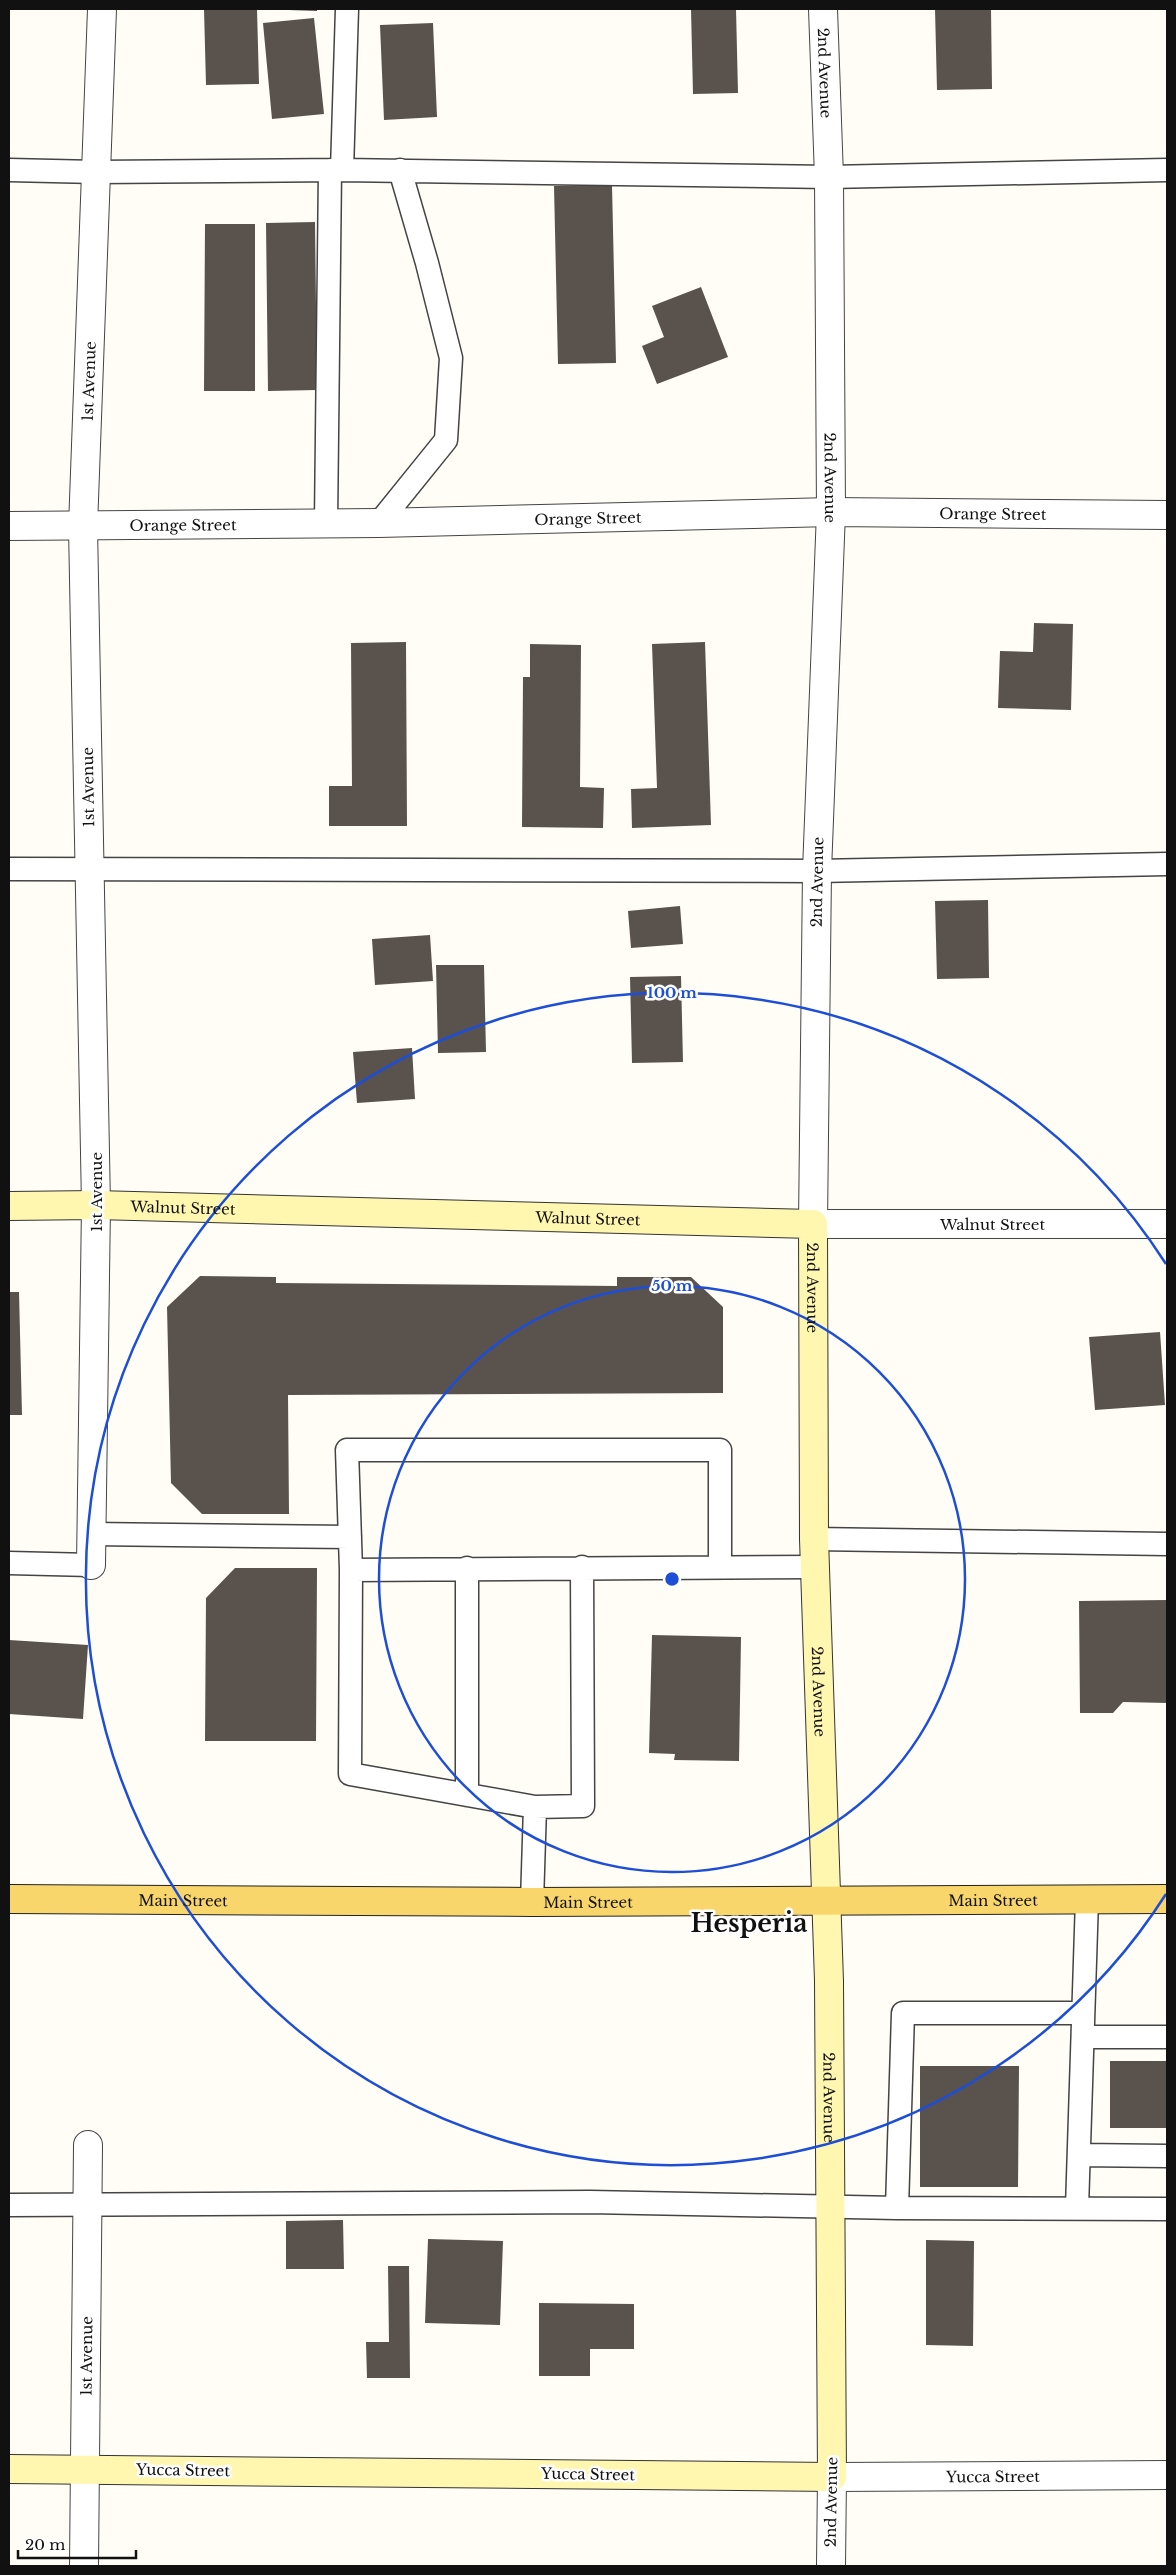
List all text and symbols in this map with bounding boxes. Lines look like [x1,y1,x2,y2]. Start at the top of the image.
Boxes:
street label: 2nd Avenue [814,27,836,119]
street label: 1st Avenue [77,341,99,422]
street label: 2nd Avenue [821,433,841,524]
street label: Orange Street [939,503,1047,523]
street label: Orange Street [534,507,642,529]
street label: Orange Street [129,515,237,535]
street label: 1st Avenue [78,747,98,827]
street label: 2nd Avenue [807,837,827,927]
text: 100 m [647,983,697,1002]
street label: 1st Avenue [87,1152,106,1232]
street label: Walnut Street [129,1196,236,1218]
street label: Walnut Street [534,1207,641,1229]
street label: Walnut Street [939,1215,1045,1234]
street label: 2nd Avenue [804,1242,823,1333]
text: 50 m [652,1276,693,1295]
centre of rings [663,1570,681,1588]
street label: 2nd Avenue [808,1646,830,1737]
street label: Main Street [138,1890,228,1910]
street label: Main Street [948,1890,1038,1910]
street label: Main Street [543,1892,633,1911]
district label: Hesperia [690,1908,808,1939]
street label: 2nd Avenue [820,2052,839,2143]
street label: 1st Avenue [76,2316,96,2396]
street label: 2nd Avenue [821,2457,841,2547]
street label: Yucca Street [135,2460,230,2480]
street label: Yucca Street [540,2464,635,2484]
street label: Yucca Street [945,2466,1040,2486]
scale bar [18,2528,135,2560]
text: 20 m [25,2535,65,2554]

